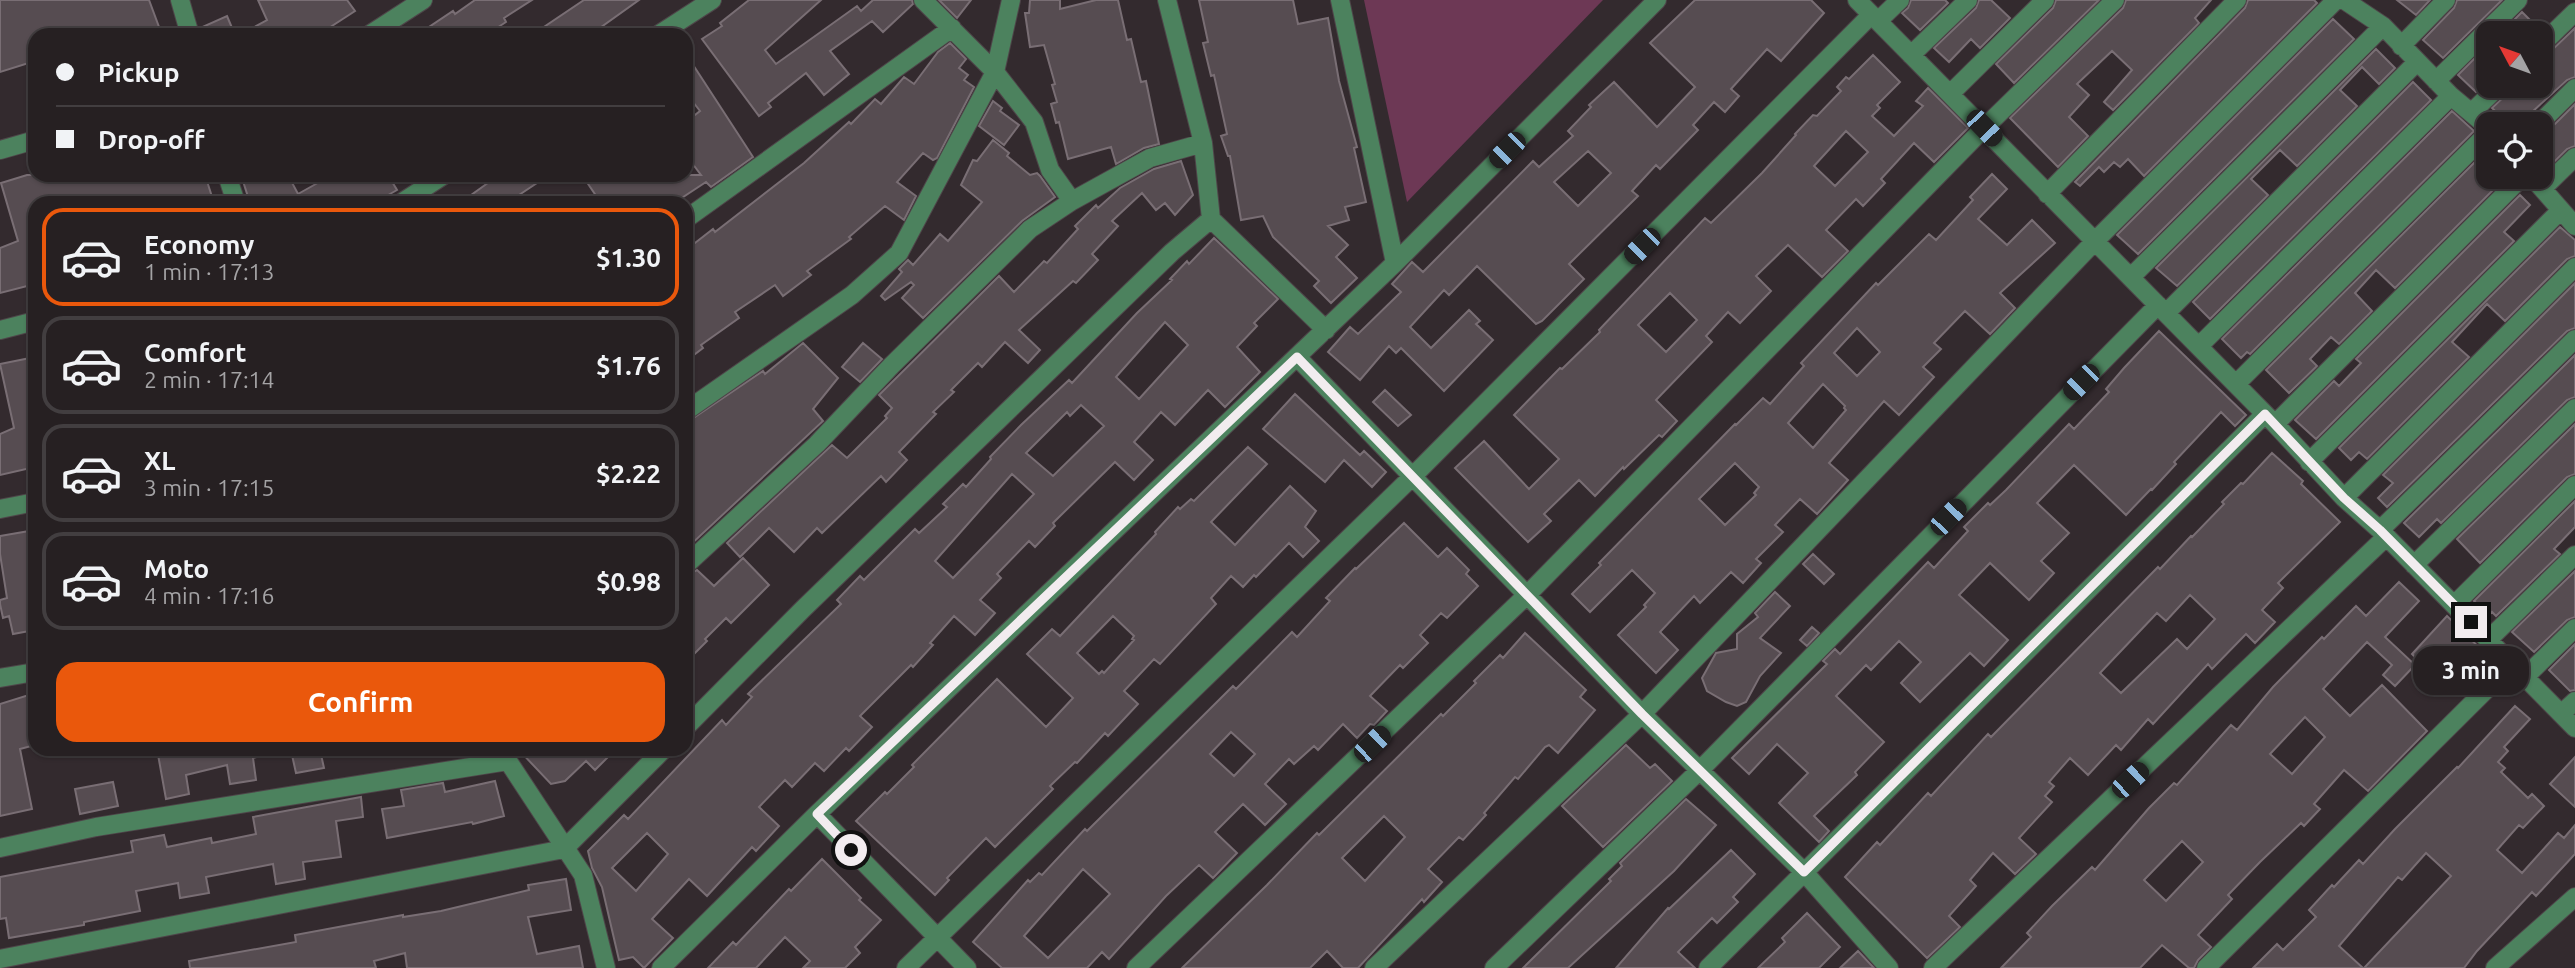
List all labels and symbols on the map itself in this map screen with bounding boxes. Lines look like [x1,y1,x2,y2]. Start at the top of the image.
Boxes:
north arrow [2476,21,2553,98]
car [1962,106,2007,150]
car [1485,128,1530,172]
car [1620,224,1665,268]
car [2059,360,2104,404]
car [1926,495,1971,539]
route end [2455,606,2487,638]
callout: 3 min [2413,646,2529,696]
car [1350,722,1395,766]
car [2108,758,2153,802]
route start [835,834,867,866]

